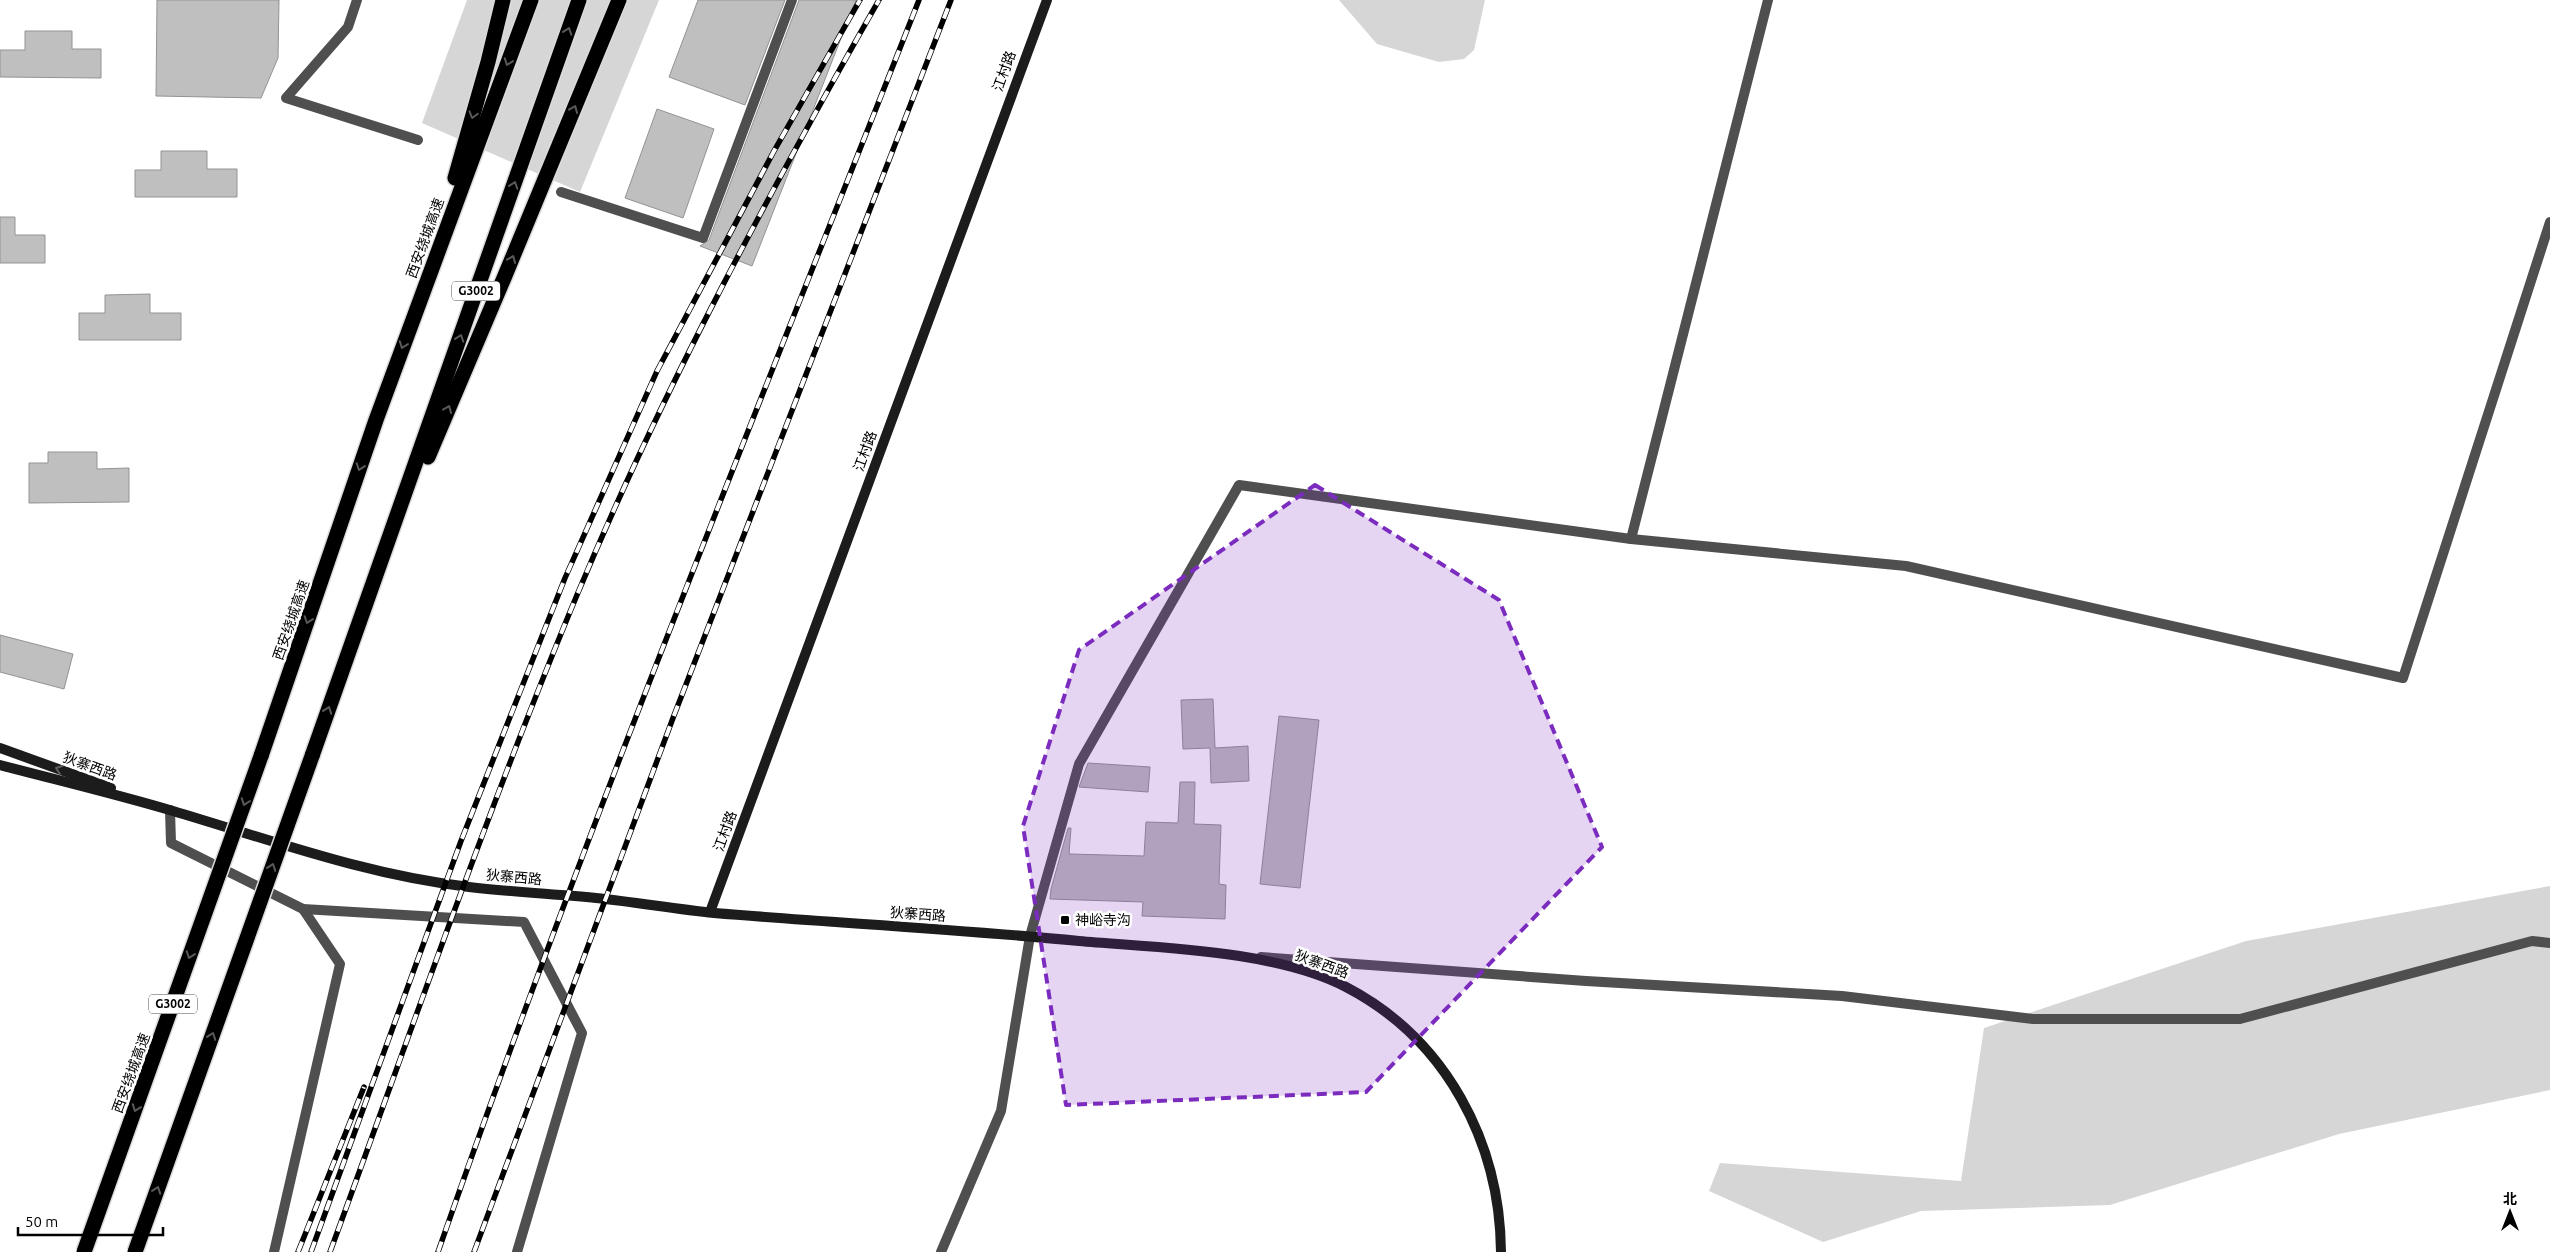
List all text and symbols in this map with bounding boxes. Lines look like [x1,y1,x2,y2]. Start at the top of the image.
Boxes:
one-way arrow [562,28,572,36]
street label: 江村路 [989,49,1019,93]
one-way arrow [504,57,514,66]
one-way arrow [567,105,578,114]
one-way arrow [469,110,479,119]
one-way arrow [508,181,518,190]
street label: 西安绕城高速 [403,196,447,280]
one-way arrow [506,255,516,264]
road number: G3002 [452,282,500,300]
one-way arrow [454,334,464,343]
one-way arrow [399,340,409,349]
one-way arrow [442,405,453,414]
street label: 江村路 [850,429,880,473]
one-way arrow [356,462,366,470]
street label: 西安绕城高速 [270,578,312,662]
one-way arrow [304,616,314,624]
one-way arrow [322,706,332,715]
street label: 狄寨西路 [61,749,119,783]
one-way arrow [55,765,64,775]
one-way arrow [241,797,251,805]
street label: 江村路 [710,809,740,853]
one-way arrow [266,863,276,872]
street label: 狄寨西路 [485,867,543,887]
street label: 狄寨西路 [890,904,946,924]
place label: 神峪寺沟 [1075,912,1131,928]
marker: 神峪寺沟 [1059,914,1071,926]
street label: 狄寨西路 [1293,947,1351,981]
one-way arrow [186,950,196,958]
road number: G3002 [149,994,197,1014]
street label: 西安绕城高速 [109,1031,153,1115]
one-way arrow [206,1033,216,1041]
one-way arrow [132,1103,142,1111]
one-way arrow [152,1186,162,1194]
north arrow [2485,1187,2535,1237]
text: 北 [2503,1191,2517,1207]
scale bar [18,1204,162,1236]
text: 50 m [25,1213,58,1230]

